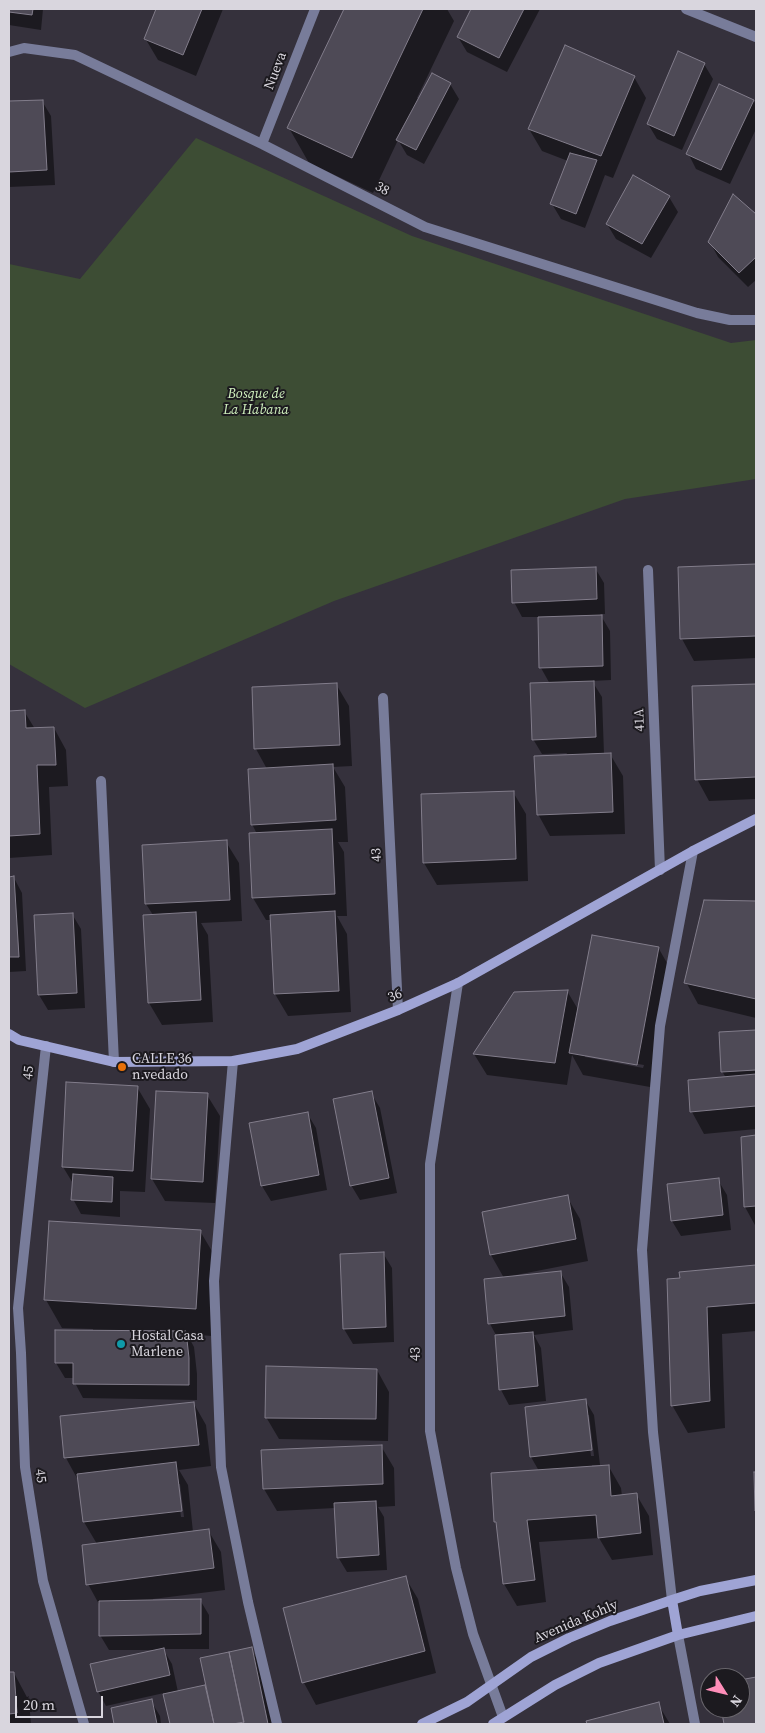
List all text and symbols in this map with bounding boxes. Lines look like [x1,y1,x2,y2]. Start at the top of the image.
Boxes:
street label: Nueva [261,50,291,92]
street label: 38 [372,178,392,200]
park label: Bosque de La Habana [223,386,289,418]
street label: 41A [631,708,649,732]
street label: 43 [368,848,386,862]
street label: 36 [385,986,405,1006]
place label: CALLE 36 n.vedado [132,1051,192,1084]
marker: CALLE 36 n.vedado [116,1061,128,1073]
street label: 45 [20,1065,38,1081]
place label: Hostal Casa Marlene [131,1328,204,1360]
marker: Hostal Casa Marlene [115,1338,127,1350]
street label: 43 [408,1347,424,1361]
street label: 45 [31,1468,49,1484]
street label: Avenida Kohly [532,1597,620,1647]
north arrow [700,1668,750,1718]
scale bar [18,1686,105,1718]
text: N [725,1691,747,1711]
text: 20 m [23,1694,55,1715]

